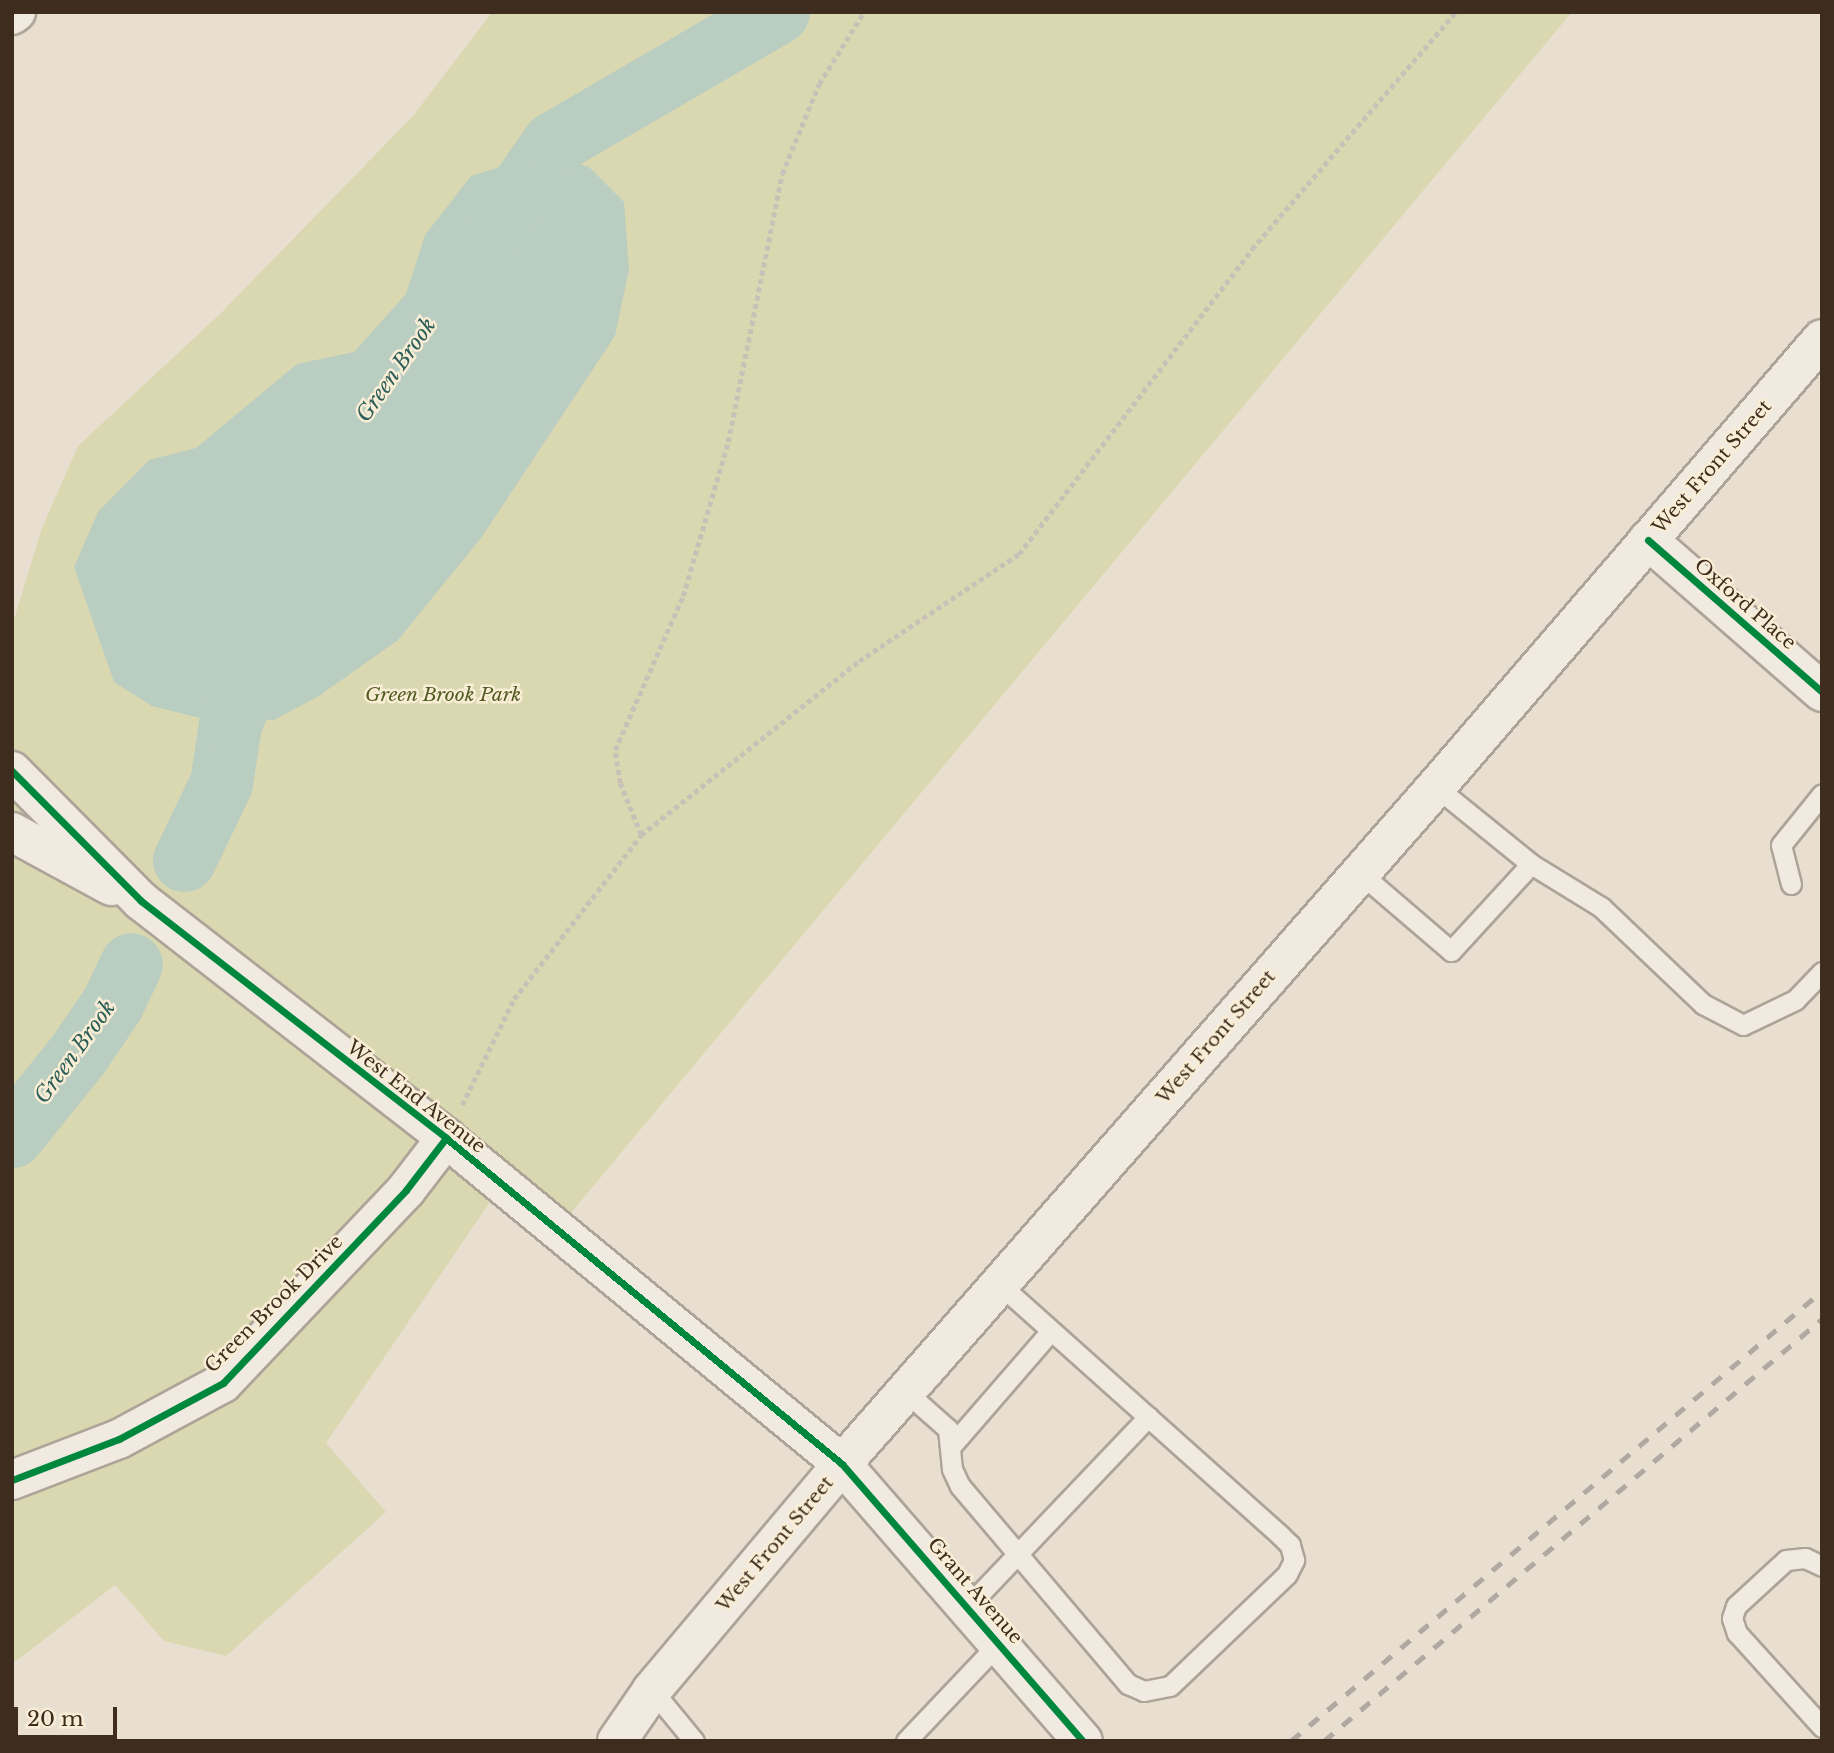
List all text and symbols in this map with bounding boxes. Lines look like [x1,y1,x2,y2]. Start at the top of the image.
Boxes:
water label: Green Brook [351,313,441,427]
street label: West Front Street [1648,395,1776,539]
street label: Oxford Place [1690,554,1800,654]
park label: Green Brook Park [365,684,521,706]
street label: West Front Street [1152,965,1280,1109]
water label: Green Brook [29,995,121,1109]
street label: West End Avenue [342,1036,490,1158]
street label: Green Brook Drive [200,1230,348,1378]
street label: West Front Street [712,1472,838,1616]
street label: Grant Avenue [922,1533,1028,1649]
scale bar [18,1694,121,1738]
text: 20 m [27,1706,84,1732]

